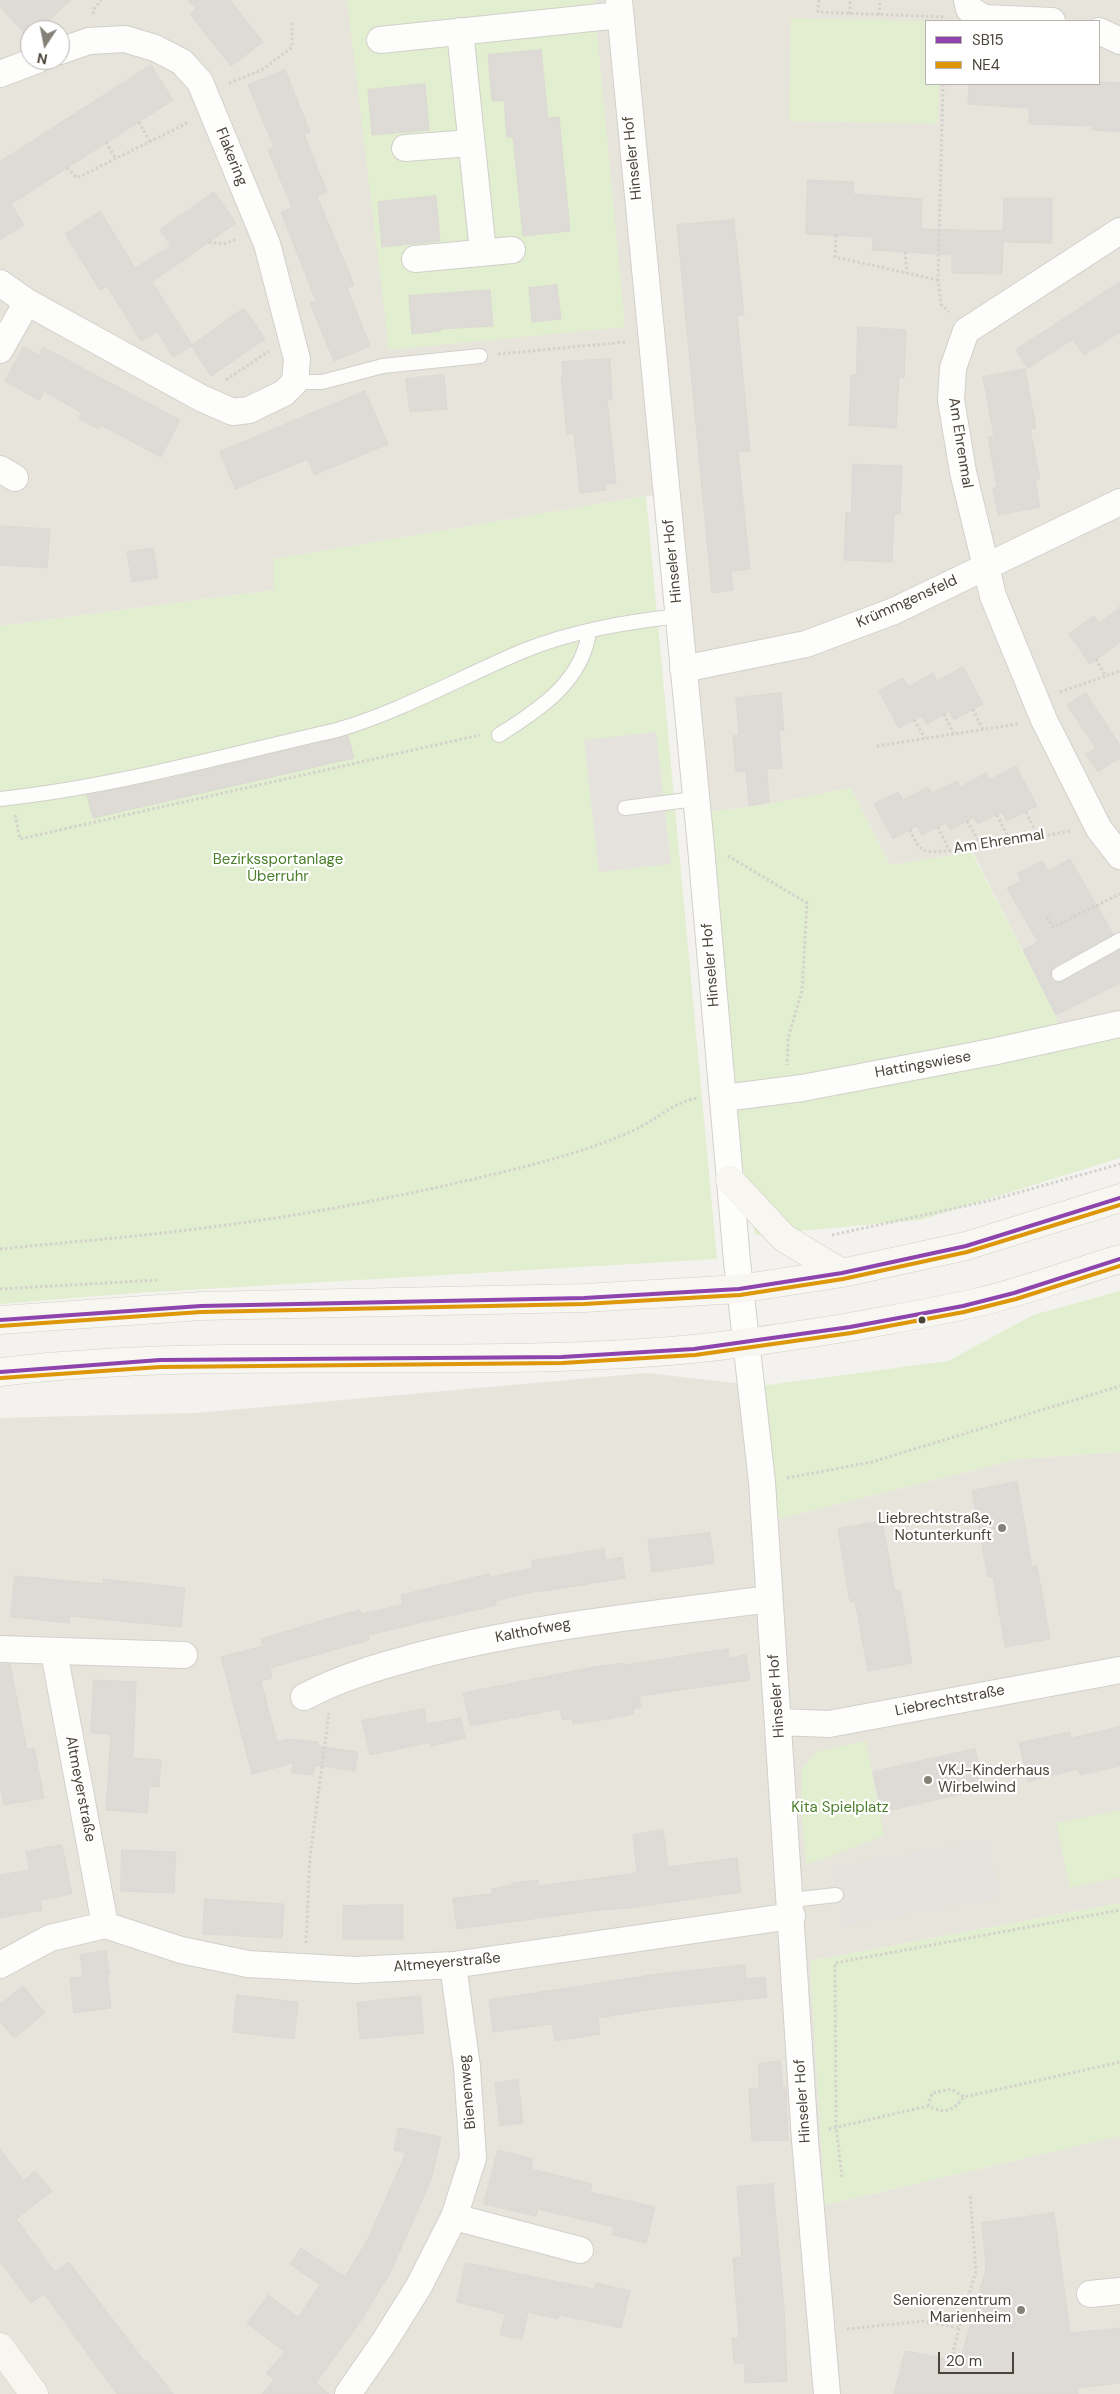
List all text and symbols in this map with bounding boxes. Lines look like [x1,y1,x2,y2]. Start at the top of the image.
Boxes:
north arrow [20,20,70,70]
legend [925,20,1100,85]
text: SB15 [972,30,1004,50]
text: N [36,49,49,69]
text: NE4 [972,55,1000,75]
street label: Hinseler Hof [620,115,646,201]
street label: Flakering [211,125,251,189]
street label: Am Ehrenmal [944,396,976,490]
street label: Hinseler Hof [660,518,686,604]
street label: Krümmgensfeld [854,572,960,632]
street label: Am Ehrenmal [952,826,1046,858]
park label: Bezirkssportanlage Überruhr [213,851,343,886]
street label: Hinseler Hof [698,922,724,1008]
street label: Hattingswiese [873,1048,973,1082]
unlabelled marker [917,1315,927,1325]
place label: Liebrechtstraße, Notunterkunft [878,1510,992,1545]
marker: Liebrechtstraße, Notunterkunft [996,1522,1008,1534]
street label: Kalthofweg [494,1615,572,1647]
street label: Hinseler Hof [765,1653,789,1739]
street label: Liebrechtstraße [894,1682,1006,1720]
street label: Altmeyerstraße [61,1735,99,1843]
place label: VKJ-Kinderhaus Wirbelwind [938,1762,1050,1797]
marker: VKJ-Kinderhaus Wirbelwind [922,1774,934,1786]
park label: Kita Spielplatz [791,1799,889,1817]
street label: Altmeyerstraße [393,1949,501,1977]
street label: Bienenweg [456,2054,480,2130]
street label: Hinseler Hof [791,2058,815,2144]
place label: Seniorenzentrum Marienheim [893,2292,1011,2327]
marker: Seniorenzentrum Marienheim [1015,2304,1027,2316]
scale bar [940,2342,1016,2374]
text: 20 m [946,2351,982,2371]

